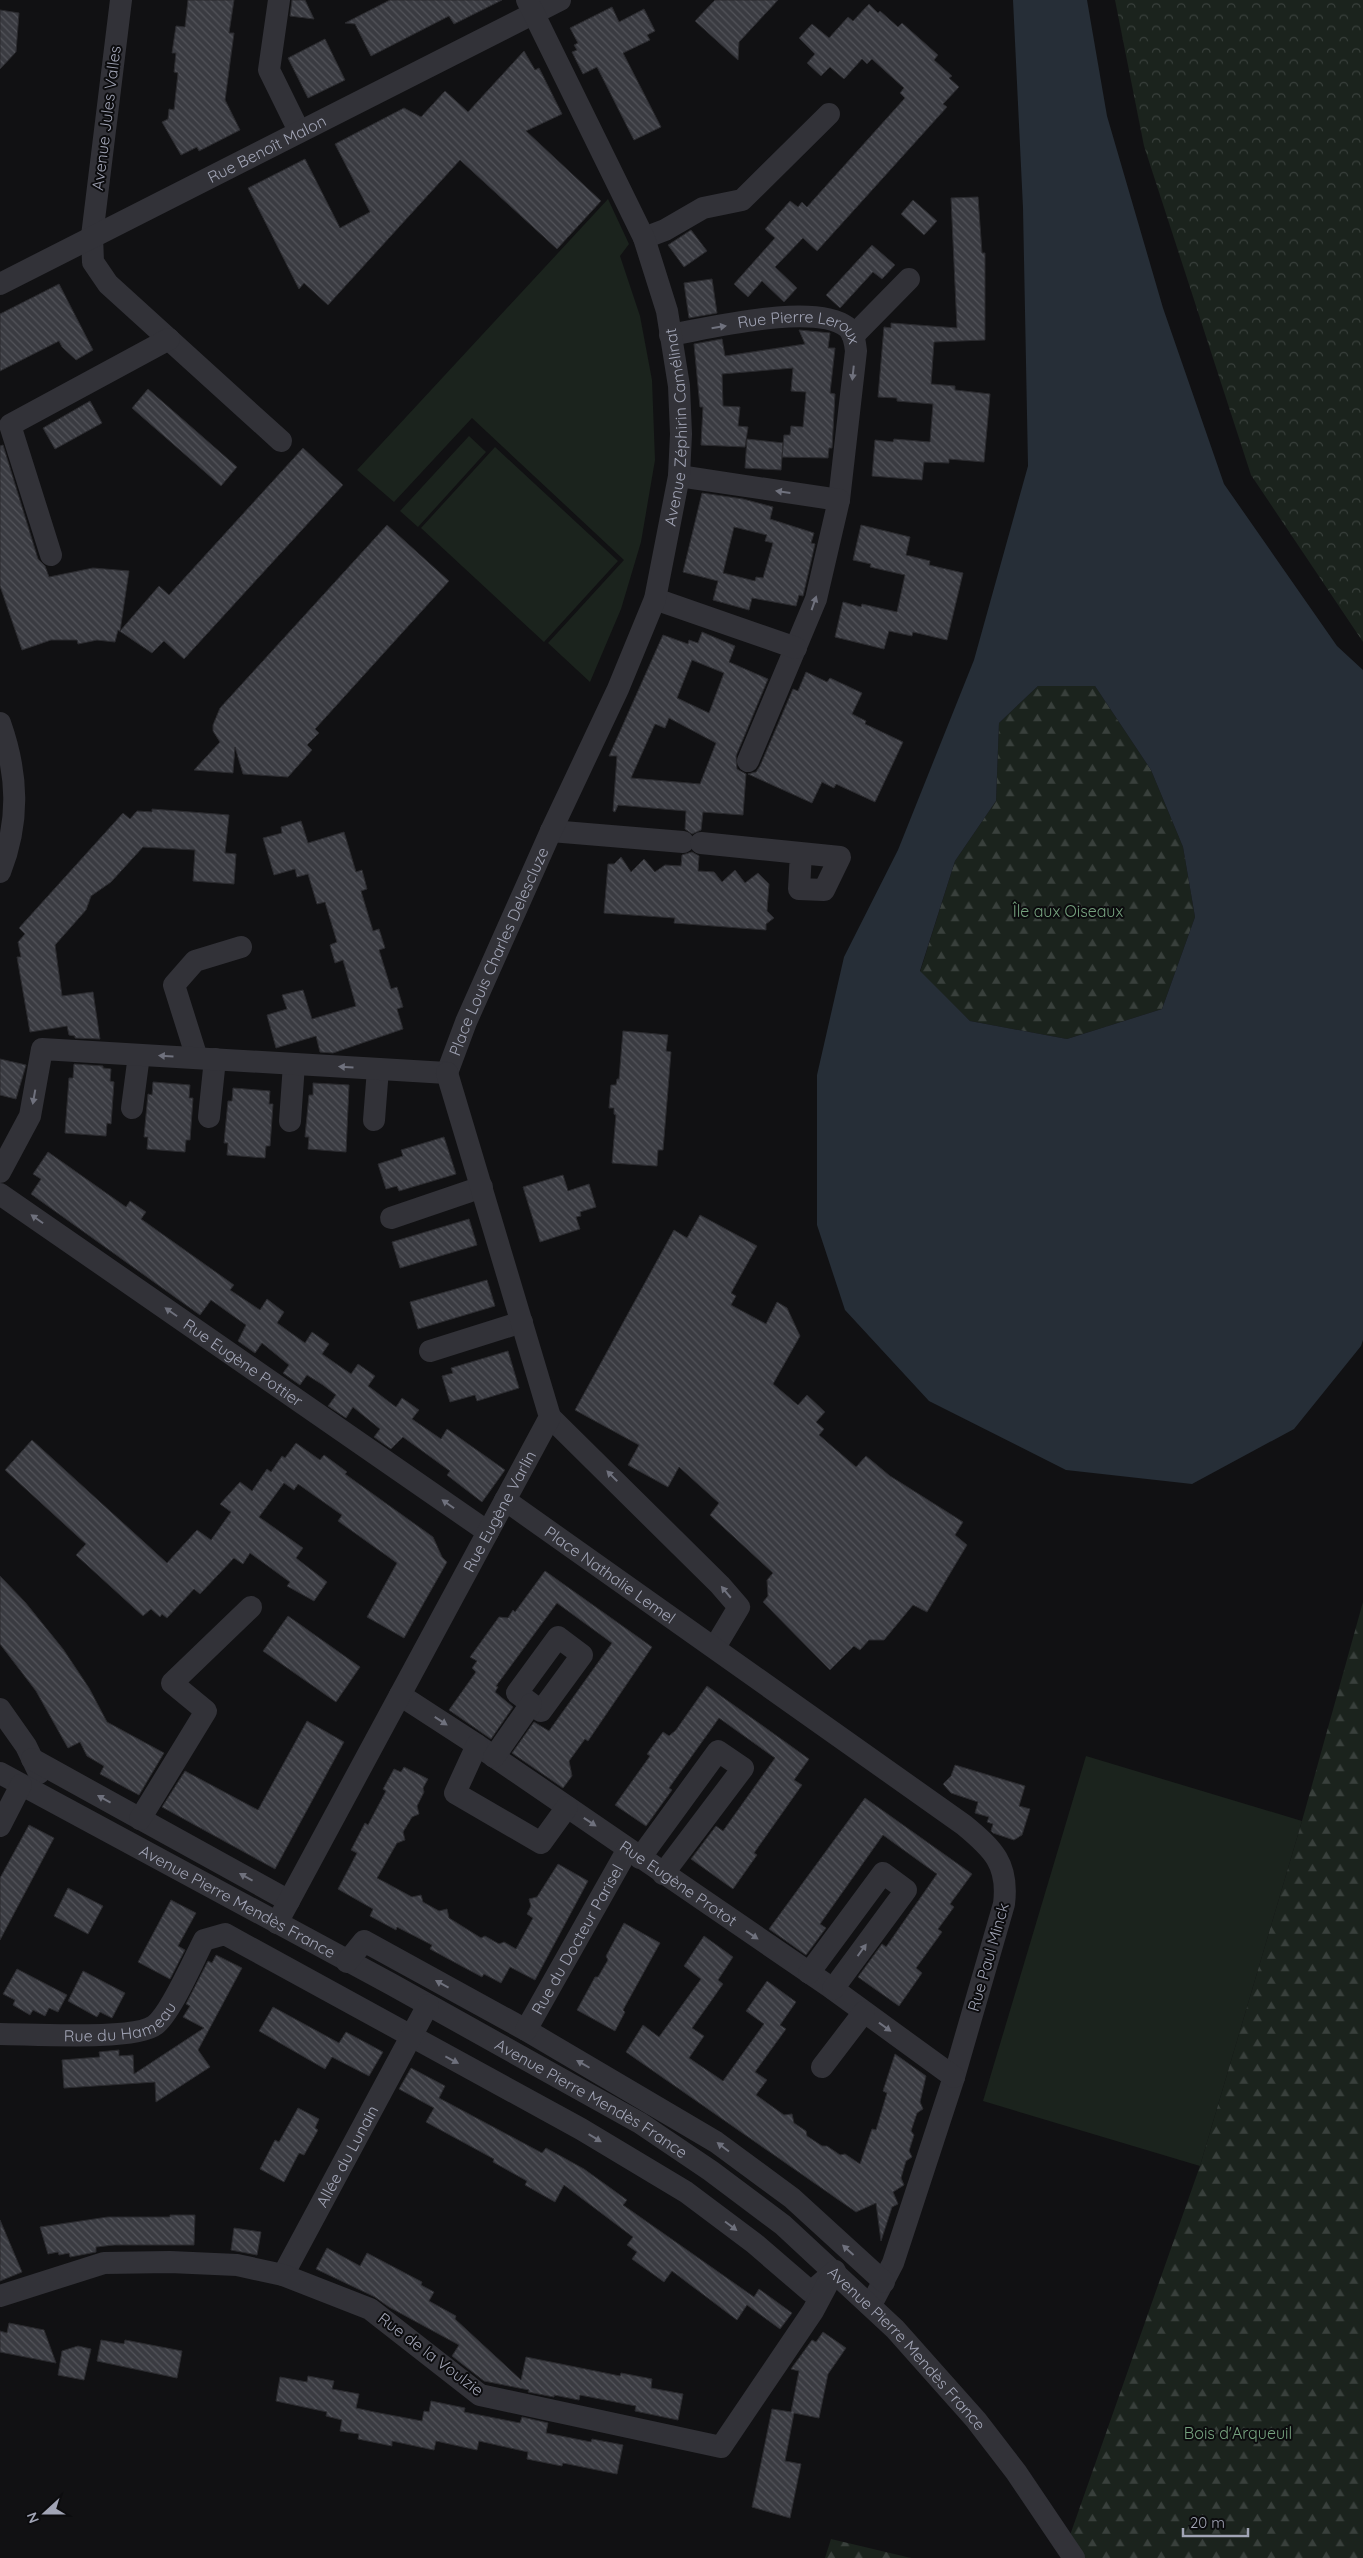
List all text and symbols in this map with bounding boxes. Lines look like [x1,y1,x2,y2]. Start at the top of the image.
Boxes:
street label: Avenue Jules Valles [87,44,125,192]
street label: Rue Benoît Malon [204,110,329,187]
street label: Rue Pierre Leroux [736,306,865,346]
one-way arrow [711,323,727,331]
street label: Avenue Zéphirin Camélinat [659,327,691,528]
one-way arrow [849,365,857,381]
one-way arrow [774,488,790,496]
one-way arrow [810,595,818,610]
street label: Place Louis Charles Delescluze [444,844,553,1058]
park label: Île aux Oiseaux [1013,901,1123,921]
one-way arrow [158,1052,174,1060]
one-way arrow [338,1062,354,1070]
one-way arrow [29,1089,37,1105]
one-way arrow [30,1214,44,1224]
one-way arrow [164,1307,177,1317]
street label: Rue Eugène Pottier [180,1314,307,1411]
street label: Rue Eugène Varlin [458,1447,540,1575]
one-way arrow [606,1470,618,1482]
one-way arrow [441,1499,455,1509]
street label: Place Nathalie Lemel [541,1521,680,1628]
one-way arrow [720,1585,731,1598]
one-way arrow [434,1717,447,1726]
one-way arrow [97,1794,111,1803]
one-way arrow [583,1817,596,1827]
street label: Rue Eugène Protot [616,1836,741,1930]
street label: Avenue Pierre Mendès France [136,1840,339,1962]
street label: Rue du Docteur Parisel [527,1861,627,2018]
one-way arrow [239,1873,254,1881]
street label: Rue Paul Minck [963,1900,1013,2014]
one-way arrow [745,1930,759,1940]
one-way arrow [857,1943,867,1957]
one-way arrow [435,1979,448,1988]
street label: Rue du Hameau [64,1998,180,2046]
one-way arrow [878,2022,891,2033]
street label: Avenue Pierre Mendès France [492,2034,692,2162]
one-way arrow [445,2056,460,2064]
one-way arrow [577,2059,590,2068]
street label: Allée du Lunain [311,2102,382,2210]
one-way arrow [589,2133,602,2142]
one-way arrow [716,2142,730,2152]
one-way arrow [724,2221,738,2231]
one-way arrow [842,2244,855,2255]
street label: Avenue Pierre Mendès France [824,2262,990,2434]
street label: Rue de la Voulzie [374,2308,488,2400]
park label: Bois d'Arqueuil [1184,2423,1292,2443]
north arrow [20,2488,70,2538]
scale bar [1183,2506,1248,2538]
text: N [23,2510,43,2526]
text: 20 m [1190,2513,1225,2532]

